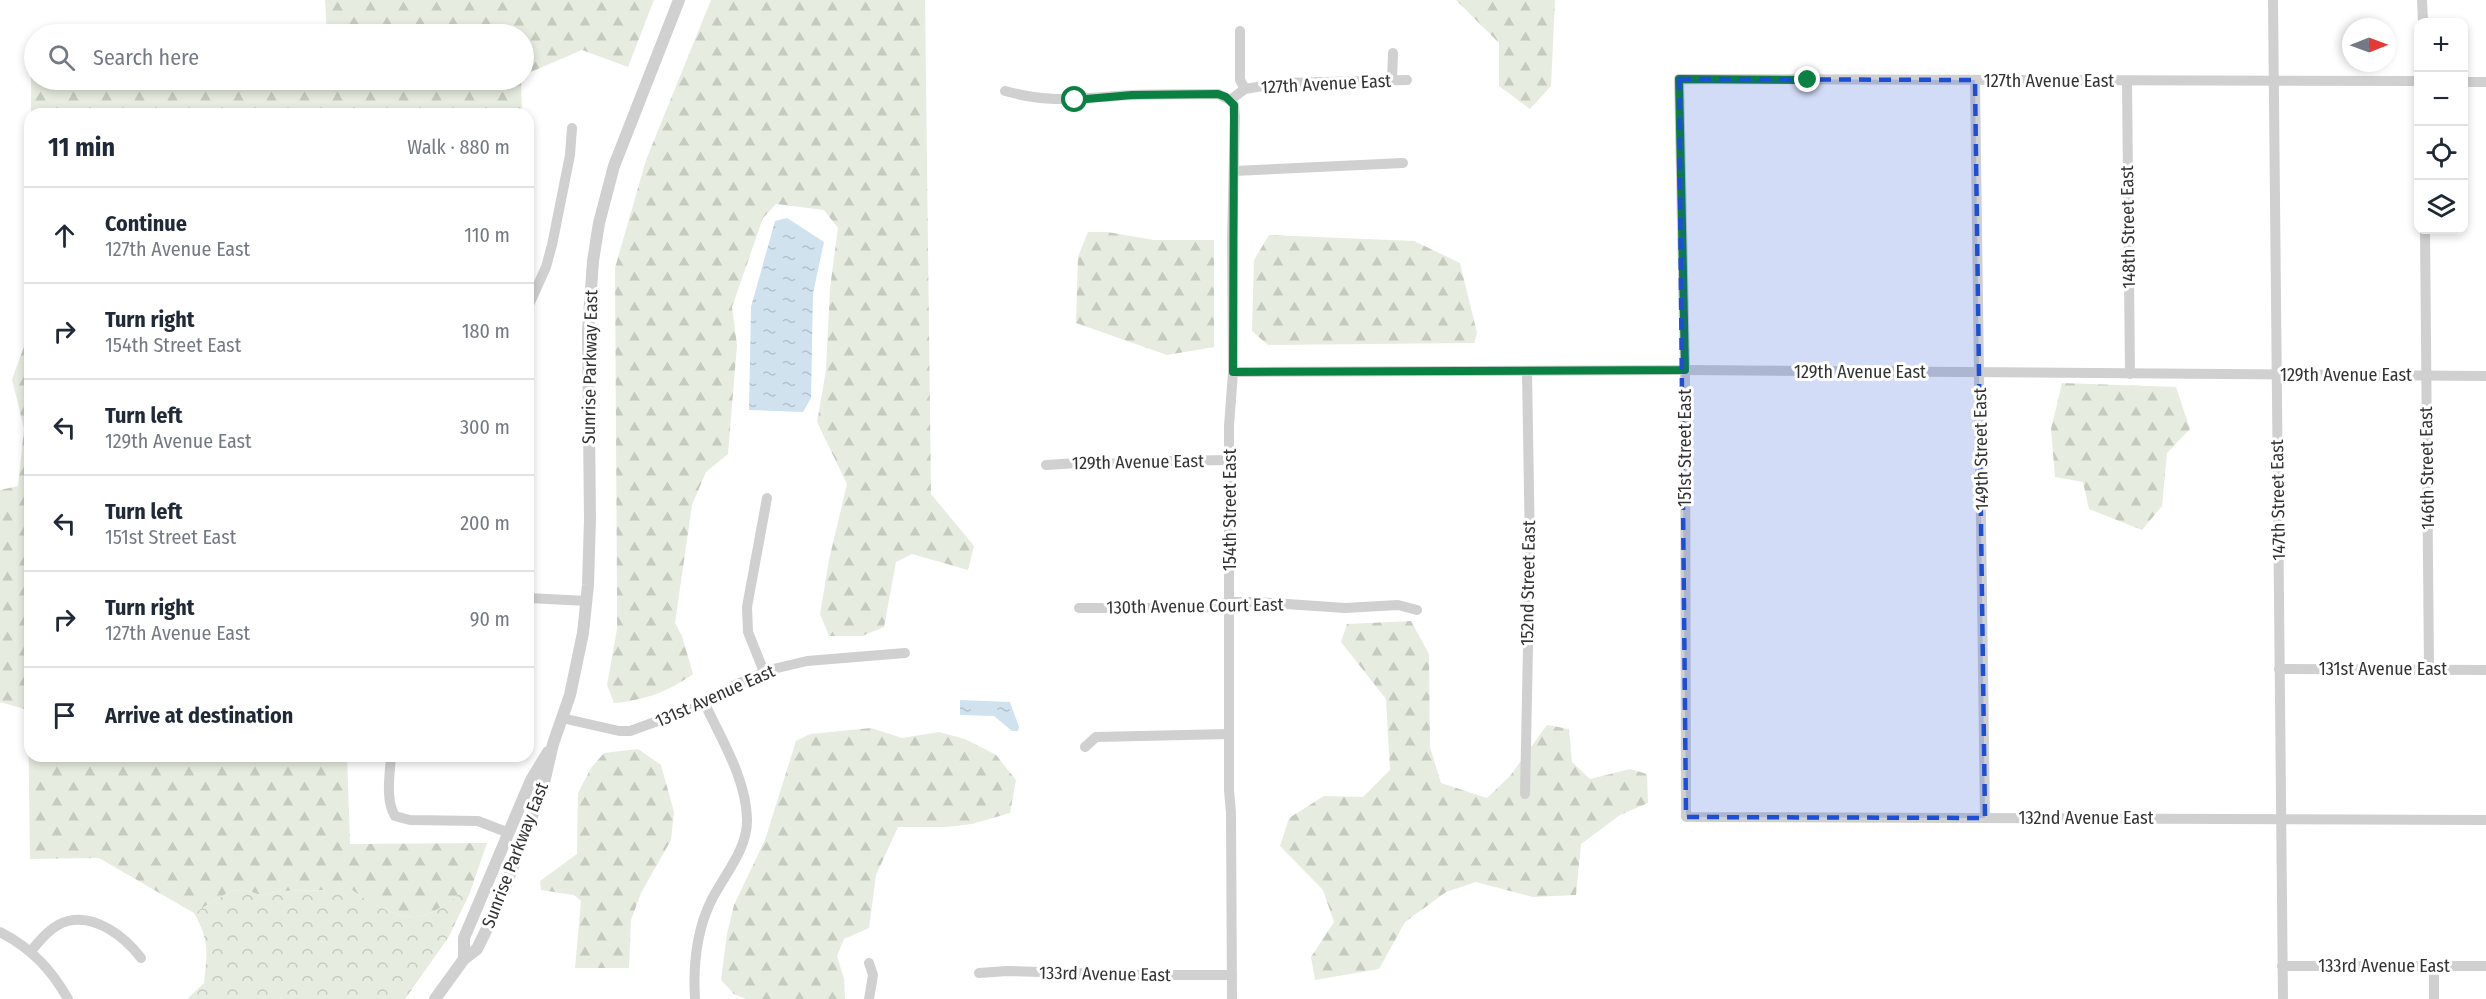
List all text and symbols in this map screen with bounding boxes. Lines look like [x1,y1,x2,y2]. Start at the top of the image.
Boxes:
north arrow [2342,18,2396,72]
map controls [2414,18,2468,234]
button: + [2414,18,2468,72]
search box [24,24,534,90]
icon: search [45,41,78,74]
text: Search here [93,44,199,71]
route end [1794,66,1820,92]
street label: 127th Avenue East [1260,70,1392,98]
street label: 127th Avenue East [1984,70,2114,92]
button: − [2414,72,2468,126]
route start [1061,86,1087,112]
button: locate [2414,126,2468,180]
text: 11 min [48,132,115,163]
text: Walk · 880 m [407,135,510,159]
street label: 148th Street East [2116,165,2140,289]
button: layers [2414,180,2468,234]
text: Continue [105,210,187,237]
icon: ahead [48,219,81,252]
text: 110 m [464,223,510,247]
text: 127th Avenue East [105,237,250,261]
street label: Sunrise Parkway East [578,290,602,444]
text: Turn right [105,306,194,333]
icon: right [48,315,81,348]
text: 180 m [462,319,510,343]
text: 154th Street East [105,333,241,357]
street label: 129th Avenue East [1794,361,1926,383]
street label: 129th Avenue East [2280,364,2412,386]
street label: 149th Street East [1969,387,1993,511]
street label: 151st Street East [1674,389,1696,507]
text: Turn left [105,402,183,429]
street label: 146th Street East [2415,406,2439,530]
icon: left [48,411,81,444]
text: 300 m [460,415,510,439]
text: 129th Avenue East [105,429,252,453]
street label: 147th Street East [2266,439,2290,561]
street label: 154th Street East [1219,449,1241,571]
street label: 129th Avenue East [1072,450,1204,474]
text: Turn left [105,498,183,525]
icon: left [48,507,81,540]
text: 200 m [460,511,510,535]
street label: 152nd Street East [1516,520,1540,646]
text: 151st Street East [105,525,236,549]
street label: 130th Avenue Court East [1106,593,1284,619]
text: Turn right [105,594,194,621]
icon: right [48,603,81,636]
text: 90 m [470,607,510,631]
text: 127th Avenue East [105,621,250,645]
street label: 131st Avenue East [2319,658,2447,680]
street label: 131st Avenue East [652,660,778,732]
icon: arrive [48,699,81,732]
text: Arrive at destination [105,702,293,729]
street label: Sunrise Parkway East [477,779,553,931]
street label: 132nd Avenue East [2018,807,2154,829]
street label: 133rd Avenue East [2318,955,2450,977]
street label: 133rd Avenue East [1039,962,1171,986]

